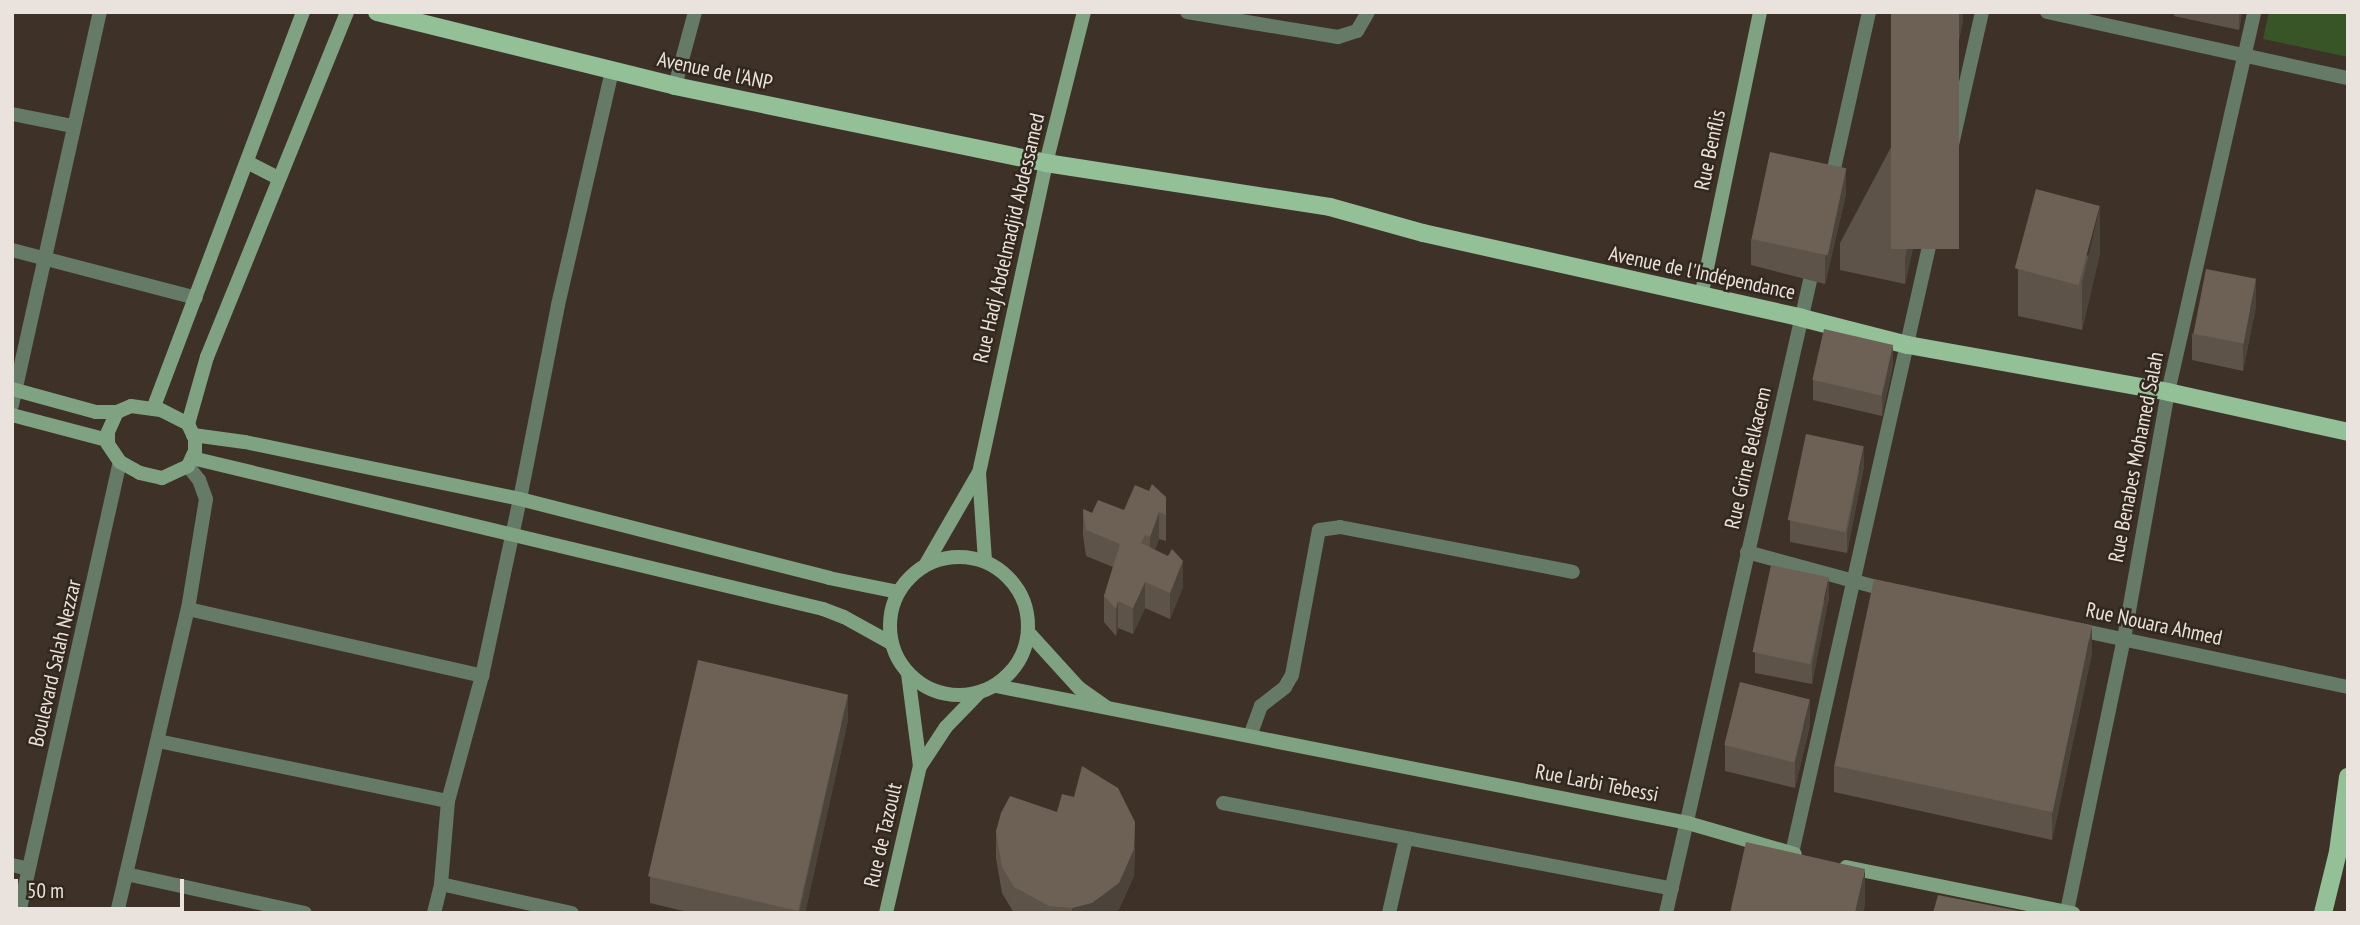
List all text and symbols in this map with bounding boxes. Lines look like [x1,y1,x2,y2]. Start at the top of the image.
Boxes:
street label: Avenue de l'ANP [655,47,775,95]
street label: Rue Benflis [1689,107,1731,193]
street label: Rue Hadj Abdelmadjid Abdessamed [968,110,1050,366]
street label: Avenue de l'Indépendance [1607,241,1797,305]
street label: Rue Benabes Mohamed Salah [2103,350,2169,564]
street label: Rue Grine Belkacem [1719,385,1777,531]
street label: Boulevard Salah Nezzar [24,577,86,749]
street label: Rue Nouara Ahmed [2083,597,2225,651]
street label: Rue Larbi Tebessi [1533,759,1661,807]
street label: Rue de Tazoult [859,780,907,890]
scale bar [18,866,187,910]
text: 50 m [27,877,64,904]

